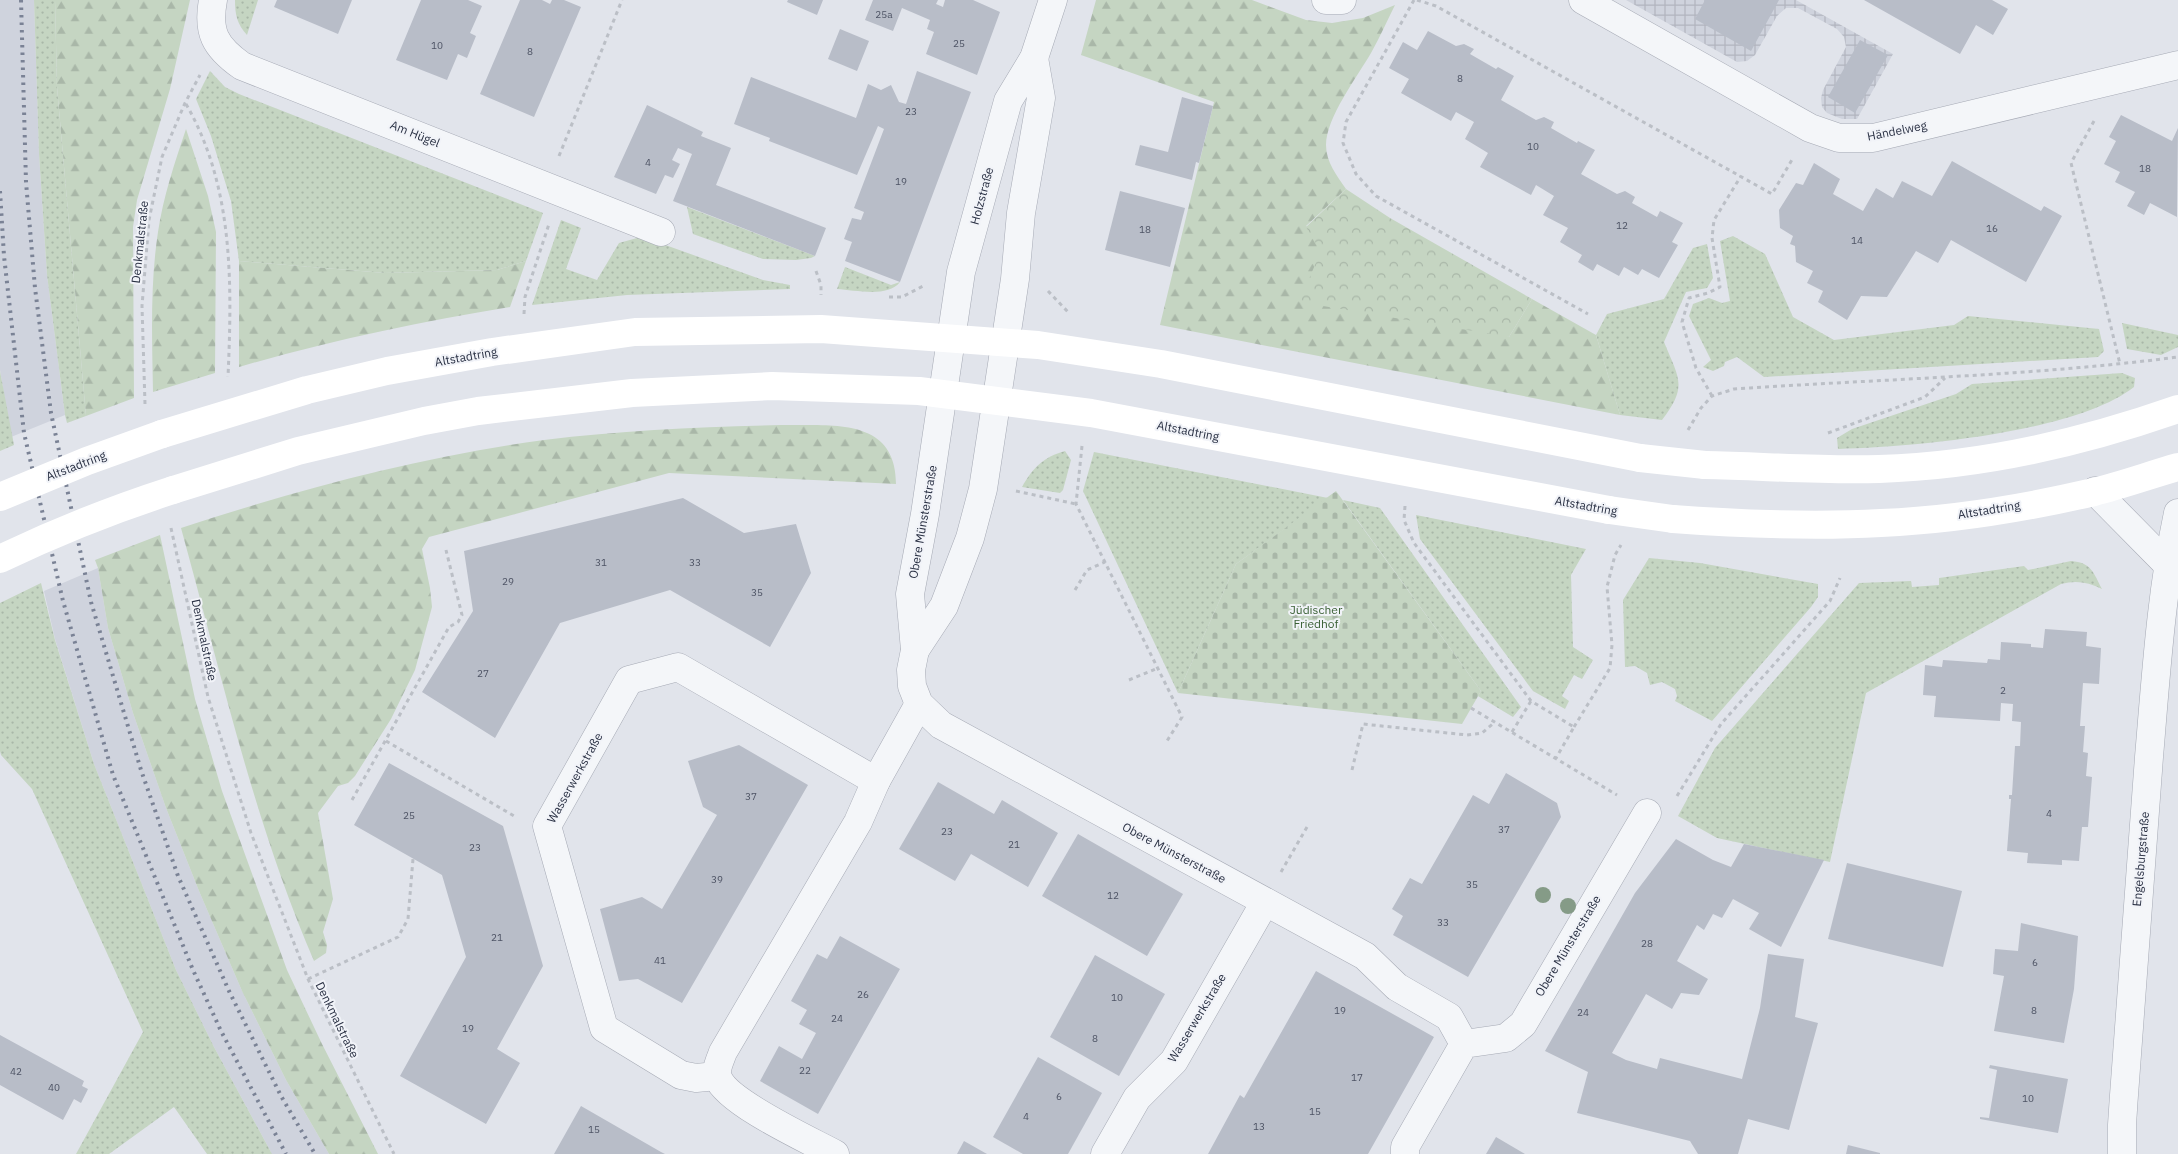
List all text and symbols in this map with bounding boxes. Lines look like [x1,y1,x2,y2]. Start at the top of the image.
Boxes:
house number: 25a [875,8,893,21]
house number: 25 [953,37,965,50]
house number: 10 [431,39,443,52]
house number: 8 [527,45,533,58]
house number: 8 [1457,72,1463,85]
house number: 23 [905,105,917,118]
street label: Am Hügel [388,117,442,150]
street label: Händelweg [1866,117,1929,144]
house number: 10 [1527,140,1539,153]
house number: 4 [645,156,651,169]
house number: 18 [2139,162,2151,175]
street label: Holzstraße [967,165,997,226]
house number: 19 [895,175,907,188]
street label: Denkmalstraße [128,200,151,284]
house number: 12 [1616,219,1628,232]
house number: 16 [1986,222,1998,235]
house number: 18 [1139,223,1151,236]
house number: 14 [1851,234,1863,247]
street label: Altstadtring [433,344,499,369]
street label: Altstadtring [1156,417,1221,444]
street label: Altstadtring [44,447,109,484]
street label: Obere Münsterstraße [905,464,940,580]
street label: Altstadtring [1554,493,1619,518]
street label: Altstadtring [1957,497,2022,522]
house number: 31 [595,556,607,569]
house number: 33 [689,556,701,569]
house number: 29 [502,575,514,588]
house number: 35 [751,586,763,599]
street label: Denkmalstraße [189,598,221,682]
park label: Jüdischer Friedhof [1290,602,1343,631]
house number: 27 [477,667,489,680]
house number: 2 [2000,684,2006,697]
street label: Wasserwerkstraße [544,730,606,826]
house number: 37 [745,790,757,803]
house number: 4 [2046,807,2052,820]
house number: 25 [403,809,415,822]
street label: Engelsburgstraße [2129,811,2152,907]
street label: Obere Münsterstraße [1120,819,1229,886]
house number: 37 [1498,823,1510,836]
house number: 23 [941,825,953,838]
house number: 21 [1008,838,1020,851]
house number: 23 [469,841,481,854]
house number: 39 [711,873,723,886]
house number: 35 [1466,878,1478,891]
house number: 12 [1107,889,1119,902]
street label: Obere Münsterstraße [1531,892,1604,999]
house number: 33 [1437,916,1449,929]
house number: 21 [491,931,503,944]
house number: 28 [1641,937,1653,950]
house number: 41 [654,954,666,967]
house number: 6 [2032,956,2038,969]
street label: Wasserwerkstraße [1164,970,1229,1065]
street label: Denkmalstraße [313,979,363,1061]
house number: 26 [857,988,869,1001]
house number: 10 [1111,991,1123,1004]
house number: 19 [1334,1004,1346,1017]
house number: 8 [2031,1004,2037,1017]
house number: 24 [1577,1006,1589,1019]
house number: 24 [831,1012,843,1025]
house number: 19 [462,1022,474,1035]
house number: 8 [1092,1032,1098,1045]
house number: 22 [799,1064,811,1077]
house number: 42 [10,1065,22,1078]
house number: 17 [1351,1071,1363,1084]
house number: 40 [48,1081,60,1094]
house number: 6 [1056,1090,1062,1103]
house number: 10 [2022,1092,2034,1105]
house number: 15 [1309,1105,1321,1118]
house number: 4 [1023,1110,1029,1123]
house number: 13 [1253,1120,1265,1133]
house number: 15 [588,1123,600,1136]

